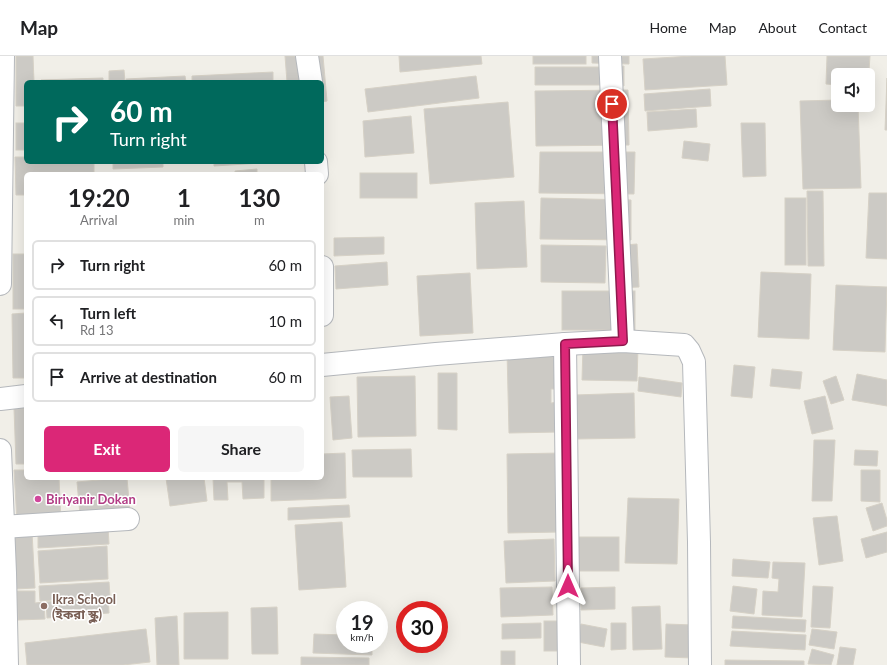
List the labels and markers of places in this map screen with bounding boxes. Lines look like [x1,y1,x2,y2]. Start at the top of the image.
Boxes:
pin [595,87,629,121]
place label: Biriyanir Dokan [46,491,136,507]
marker: Biriyanir Dokan [33,494,43,504]
place label: Ikra School (ইকরা স্কুল) [52,591,116,624]
marker: Ikra School (ইকরা স্কুল) [39,601,49,611]

